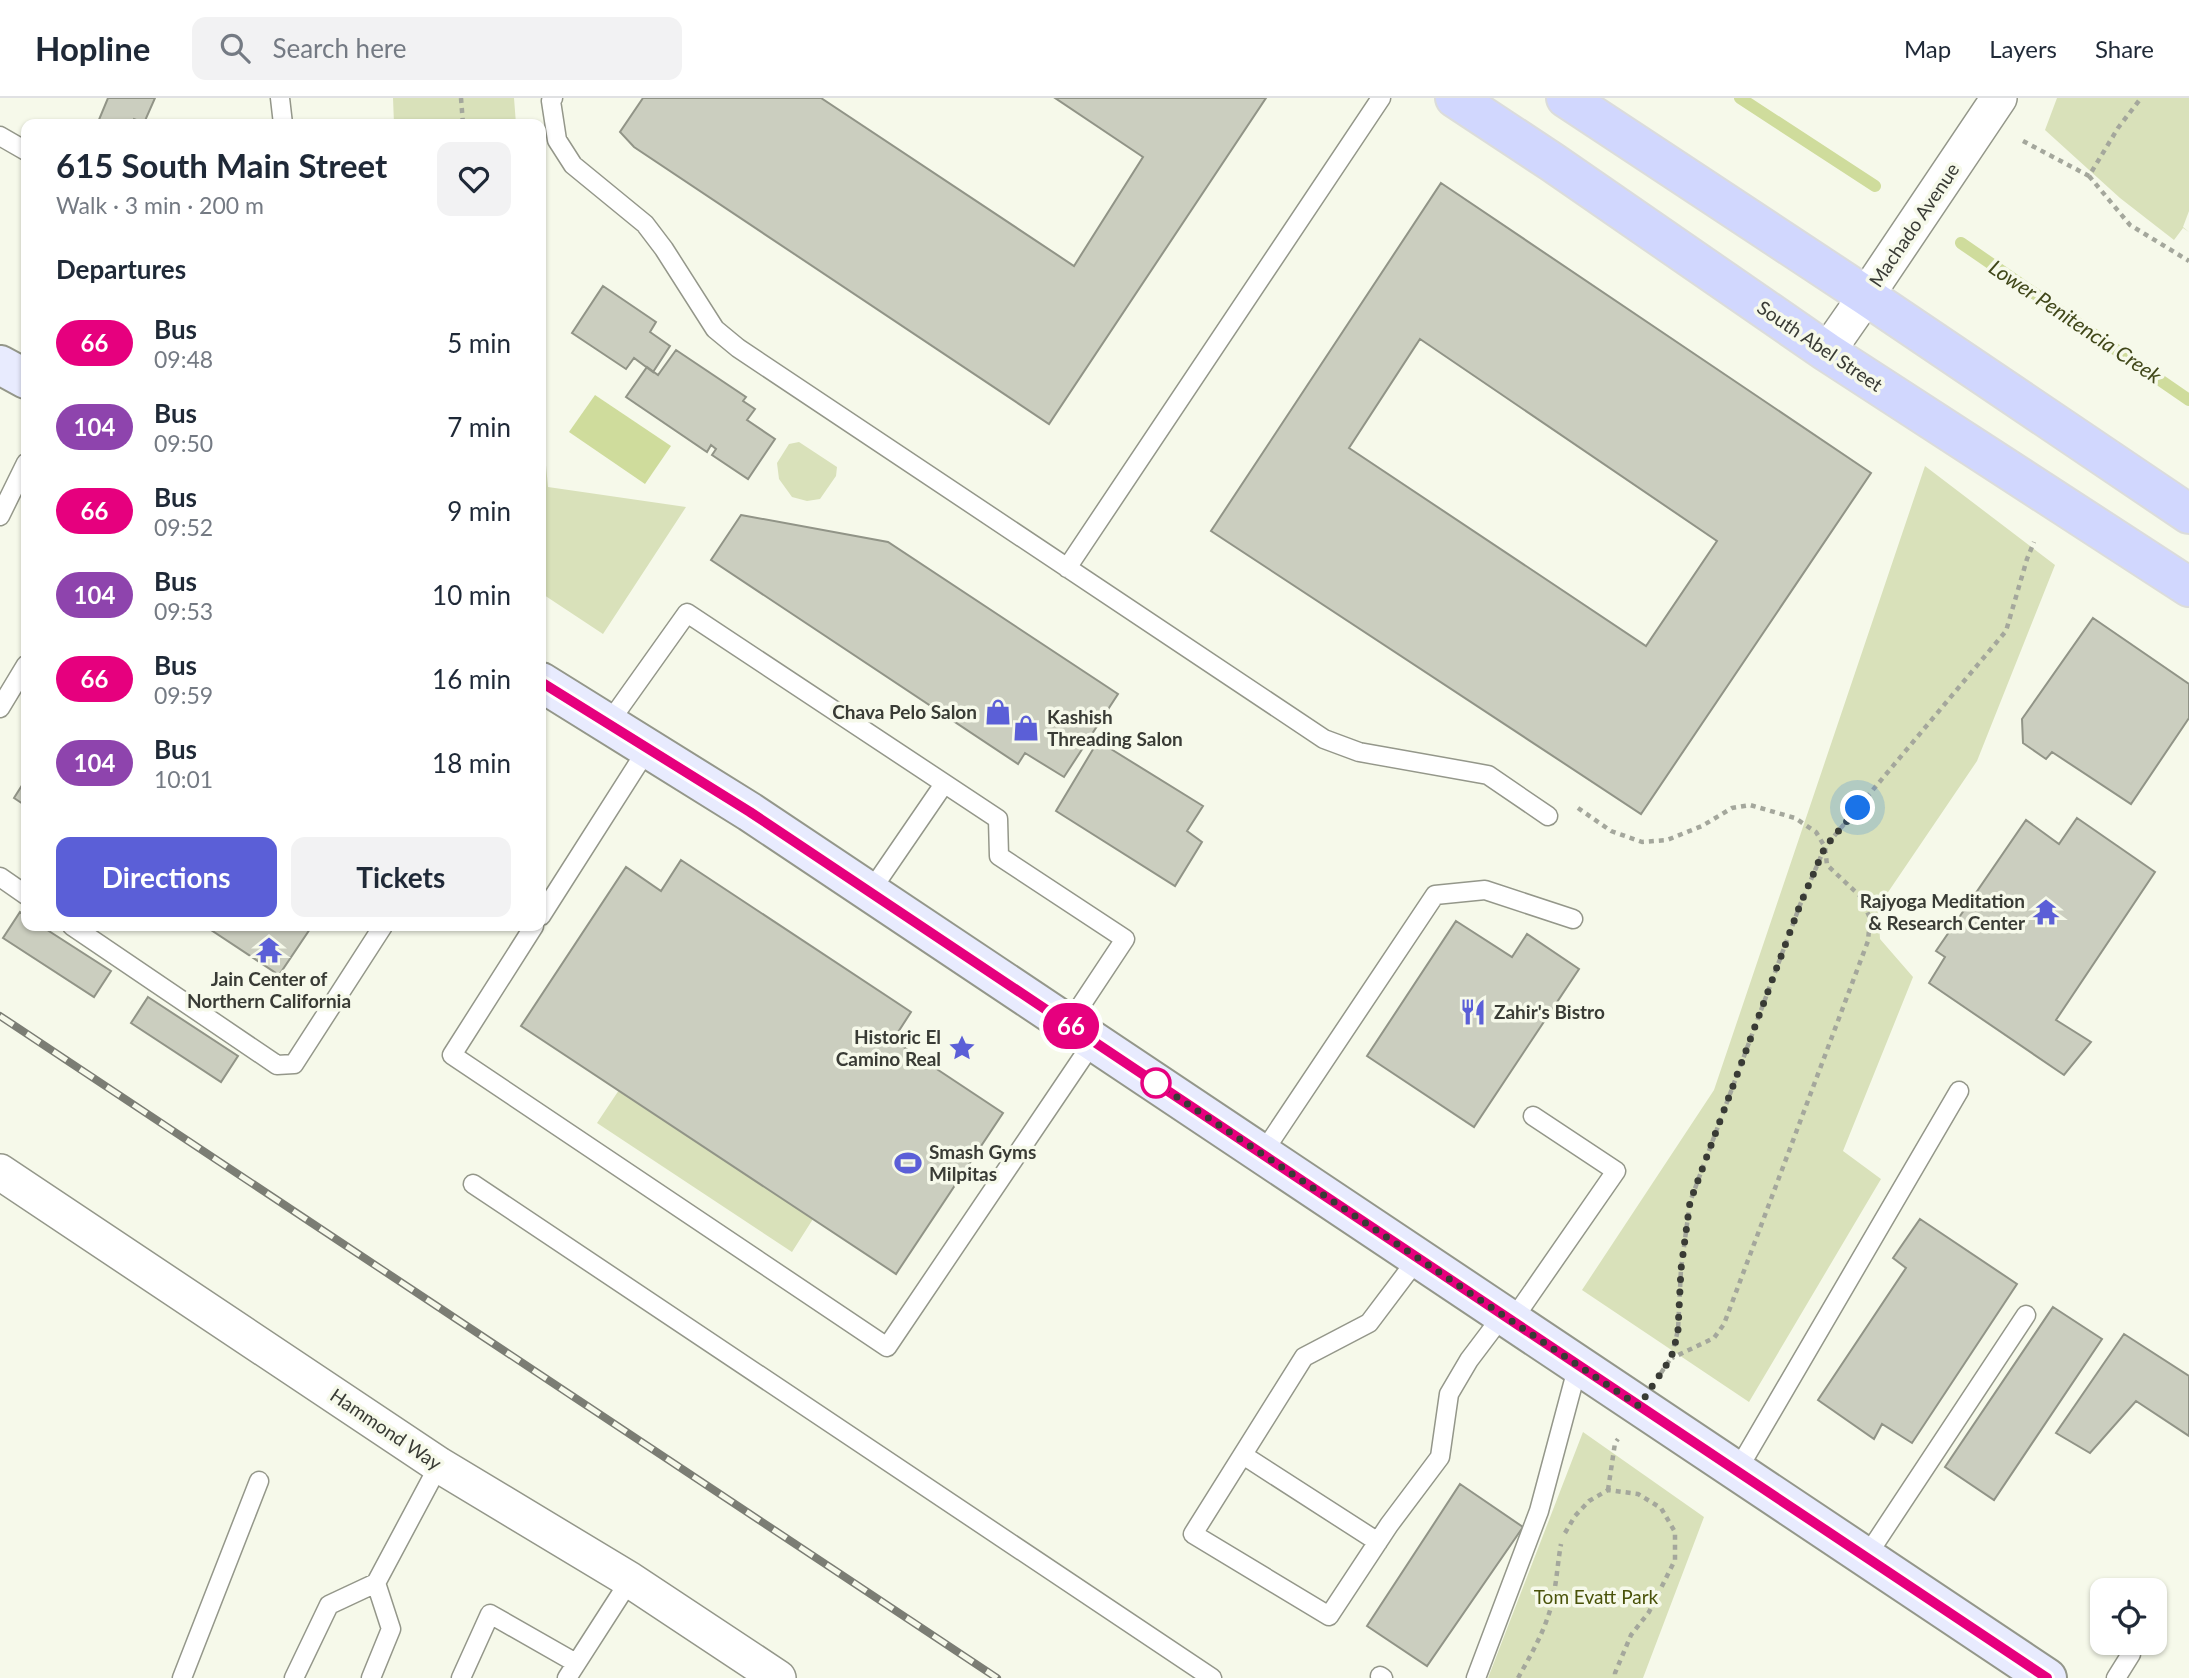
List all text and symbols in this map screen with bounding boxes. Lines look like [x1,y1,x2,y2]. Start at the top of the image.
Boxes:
search box [192,17,682,80]
text: Hopline [35,28,150,68]
icon: search [216,29,254,67]
text: Search here [272,32,407,64]
text: Map [1904,34,1951,63]
text: Layers [1989,34,2057,63]
text: Share [2095,34,2154,63]
button: heart [437,142,511,216]
text: 615 South Main Street [56,145,387,185]
street label: Machado Avenue [1864,158,1964,291]
text: Walk · 3 min · 200 m [56,191,264,219]
text: Departures [56,253,186,285]
water label: Lower Penitencia Creek [1985,254,2168,388]
street label: South Abel Street [1753,295,1887,396]
text: Bus [154,313,197,345]
text: 5 min [447,327,511,359]
text: 66 [81,328,108,357]
text: 09:48 [154,345,213,373]
text: Bus [154,397,197,429]
text: 7 min [447,411,511,443]
text: 104 [74,412,115,441]
text: 09:50 [154,429,213,457]
text: Bus [154,481,197,513]
text: 9 min [447,495,511,527]
text: 66 [81,496,108,525]
text: 09:52 [154,513,213,541]
text: Bus [154,565,197,597]
text: 10 min [432,579,511,611]
text: 104 [74,580,115,609]
text: 09:53 [154,597,213,625]
text: Bus [154,649,197,681]
text: 16 min [432,663,511,695]
text: 66 [81,664,108,693]
text: 09:59 [154,681,213,709]
shop icon: Chava Pelo Salon [983,697,1013,727]
place label: Chava Pelo Salon [832,700,977,723]
place label: Kashish Threading Salon [1047,705,1183,750]
shop icon: Kashish Threading Salon [1011,713,1041,743]
text: Bus [154,733,197,765]
text: 18 min [432,747,511,779]
text: 104 [74,748,115,777]
text: 10:01 [154,765,213,793]
your location [1840,790,1875,825]
button: Directions [56,837,277,917]
button: Tickets [291,837,511,917]
place label: Rajyoga Meditation & Research Center [1860,889,2026,934]
temple icon: Rajyoga Meditation & Research Center [2031,897,2061,927]
temple icon: Jain Center of Northern California [254,935,284,965]
place label: Jain Center of Northern California [187,967,351,1012]
restaurant icon: Zahir's Bistro [1458,997,1488,1027]
place label: Zahir's Bistro [1494,1000,1605,1023]
line badge: 66 [1040,1003,1102,1049]
text: 66 [1057,1011,1085,1040]
place label: Historic El Camino Real [836,1025,941,1070]
place icon: Historic El Camino Real [947,1033,977,1063]
unlabelled marker [1141,1068,1171,1098]
place label: Smash Gyms Milpitas [929,1140,1036,1185]
sports icon: Smash Gyms Milpitas [893,1148,923,1178]
street label: Hammond Way [326,1383,446,1474]
map controls [2090,1578,2167,1655]
button: locate [2090,1578,2167,1655]
park label: Tom Evatt Park [1534,1585,1659,1608]

